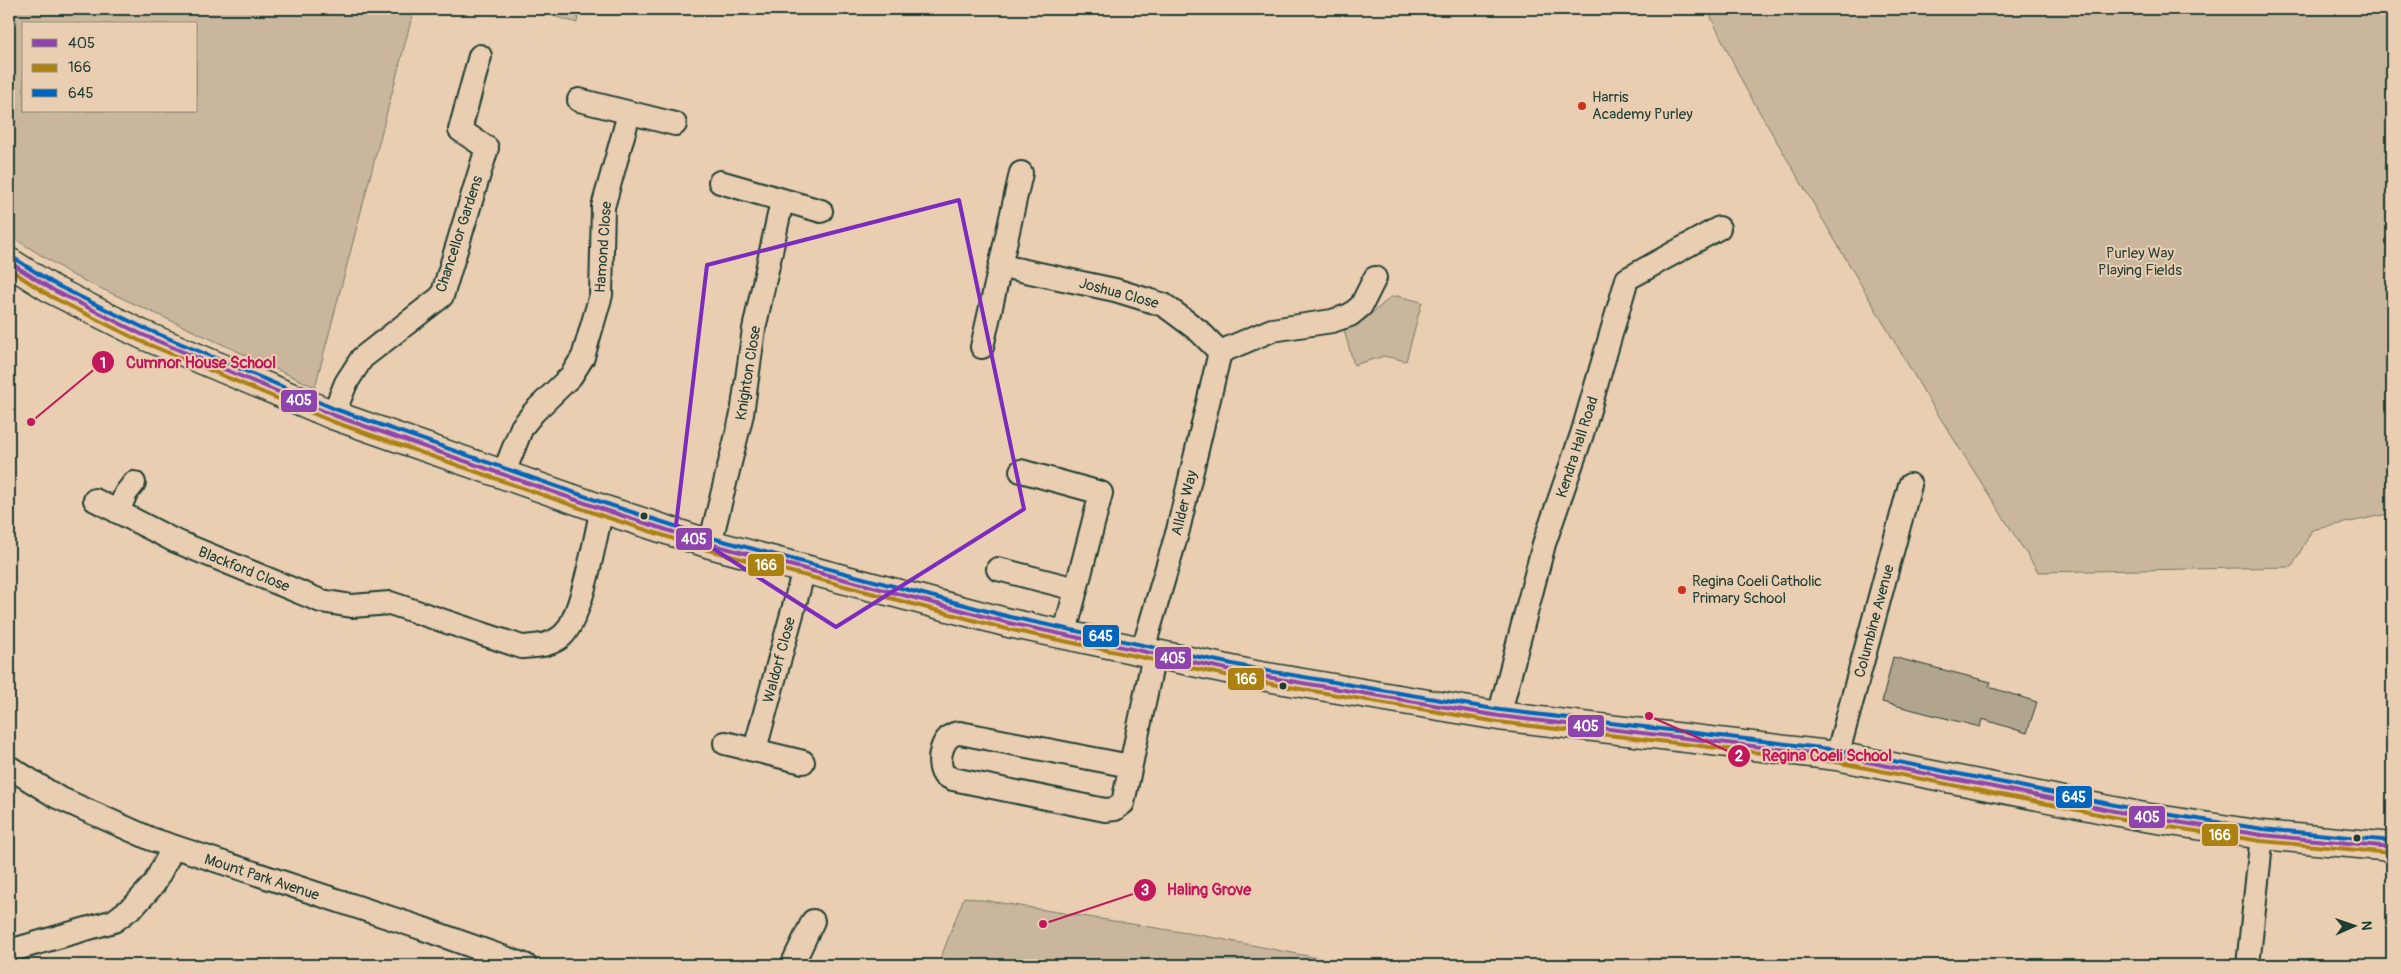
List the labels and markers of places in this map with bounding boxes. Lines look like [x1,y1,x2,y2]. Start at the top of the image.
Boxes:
place label: Harris Academy Purley [1592,88,1693,124]
marker: Harris Academy Purley [1576,100,1588,112]
callout: Cumnor House School [91,347,286,378]
unlabelled marker [639,511,649,521]
place label: Regina Coeli Catholic Primary School [1692,572,1822,608]
marker: Regina Coeli Catholic Primary School [1676,584,1688,596]
unlabelled marker [1278,681,1288,691]
callout: Regina Coeli School [1727,740,1902,771]
unlabelled marker [2352,833,2362,843]
callout: Haling Grove [1132,874,1261,905]

